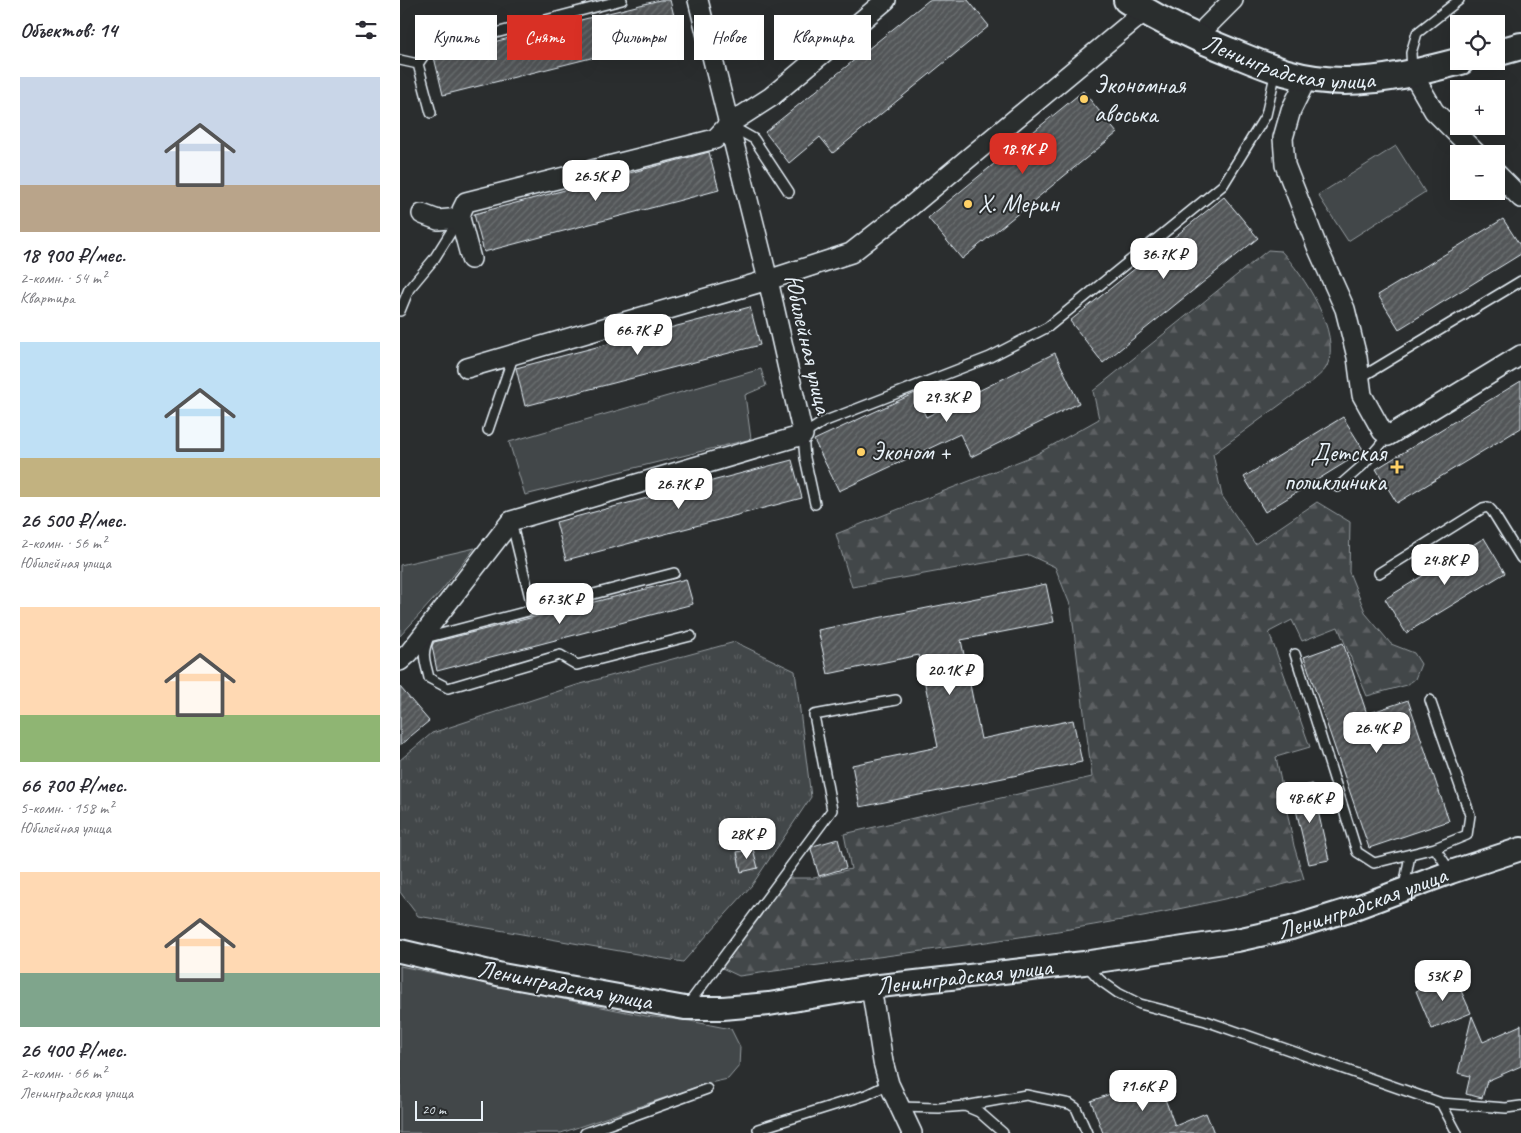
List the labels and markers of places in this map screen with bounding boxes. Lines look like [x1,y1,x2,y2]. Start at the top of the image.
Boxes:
place label: Экономная авоська [1094,69,1187,130]
marker: Экономная авоська [1078,93,1090,105]
pin: 18.9K ₽ [977,132,1069,175]
pin: 26.5K ₽ [550,160,642,202]
place label: Х. Мерин [978,188,1061,220]
marker: Х. Мерин [962,198,974,210]
pin: 36.7K ₽ [1118,238,1210,280]
pin: 66.7K ₽ [592,314,684,356]
pin: 29.3K ₽ [901,380,993,423]
place label: Эконом + [871,436,951,468]
place label: Детская поликлиника [1284,437,1388,498]
marker: Эконом + [855,446,867,458]
marker: Детская поликлиника [1390,460,1404,474]
pin: 26.7K ₽ [633,468,725,510]
pin: 24.8K ₽ [1399,544,1491,586]
pin: 67.3K ₽ [514,582,606,625]
pin: 20.1K ₽ [904,654,996,696]
pin: 26.4K ₽ [1331,712,1423,754]
pin: 48.6K ₽ [1264,782,1356,824]
pin: 28K ₽ [712,818,782,860]
pin: 53K ₽ [1408,960,1478,1002]
pin: 71.6K ₽ [1097,1070,1189,1112]

